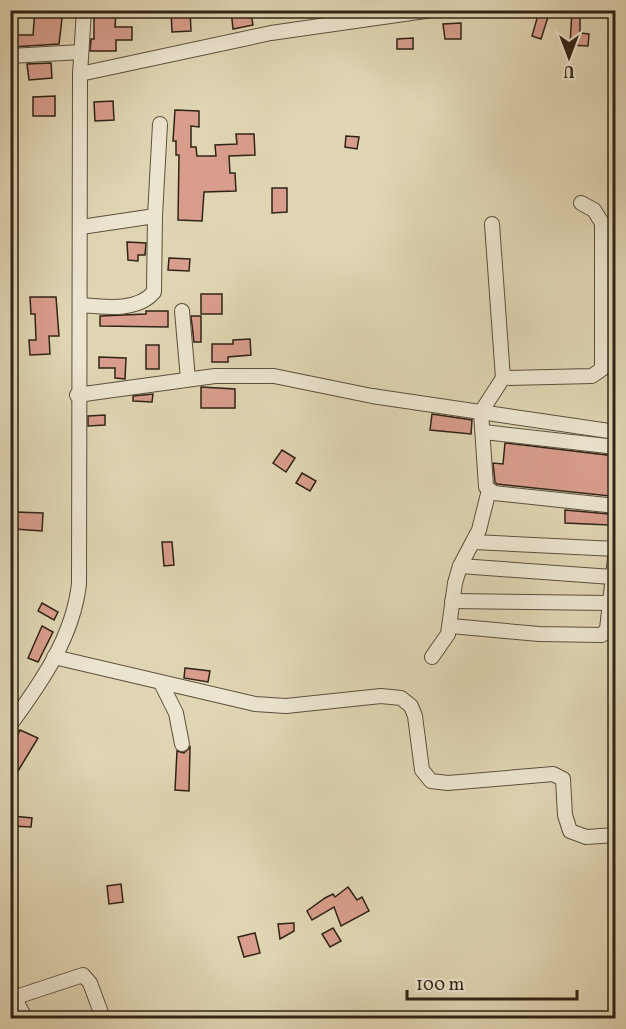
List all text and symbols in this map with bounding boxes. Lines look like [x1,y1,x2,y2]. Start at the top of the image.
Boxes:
north arrow [539,27,599,87]
text: U [563,59,574,81]
scale bar [407,963,576,1001]
text: 100 m [416,973,465,998]

